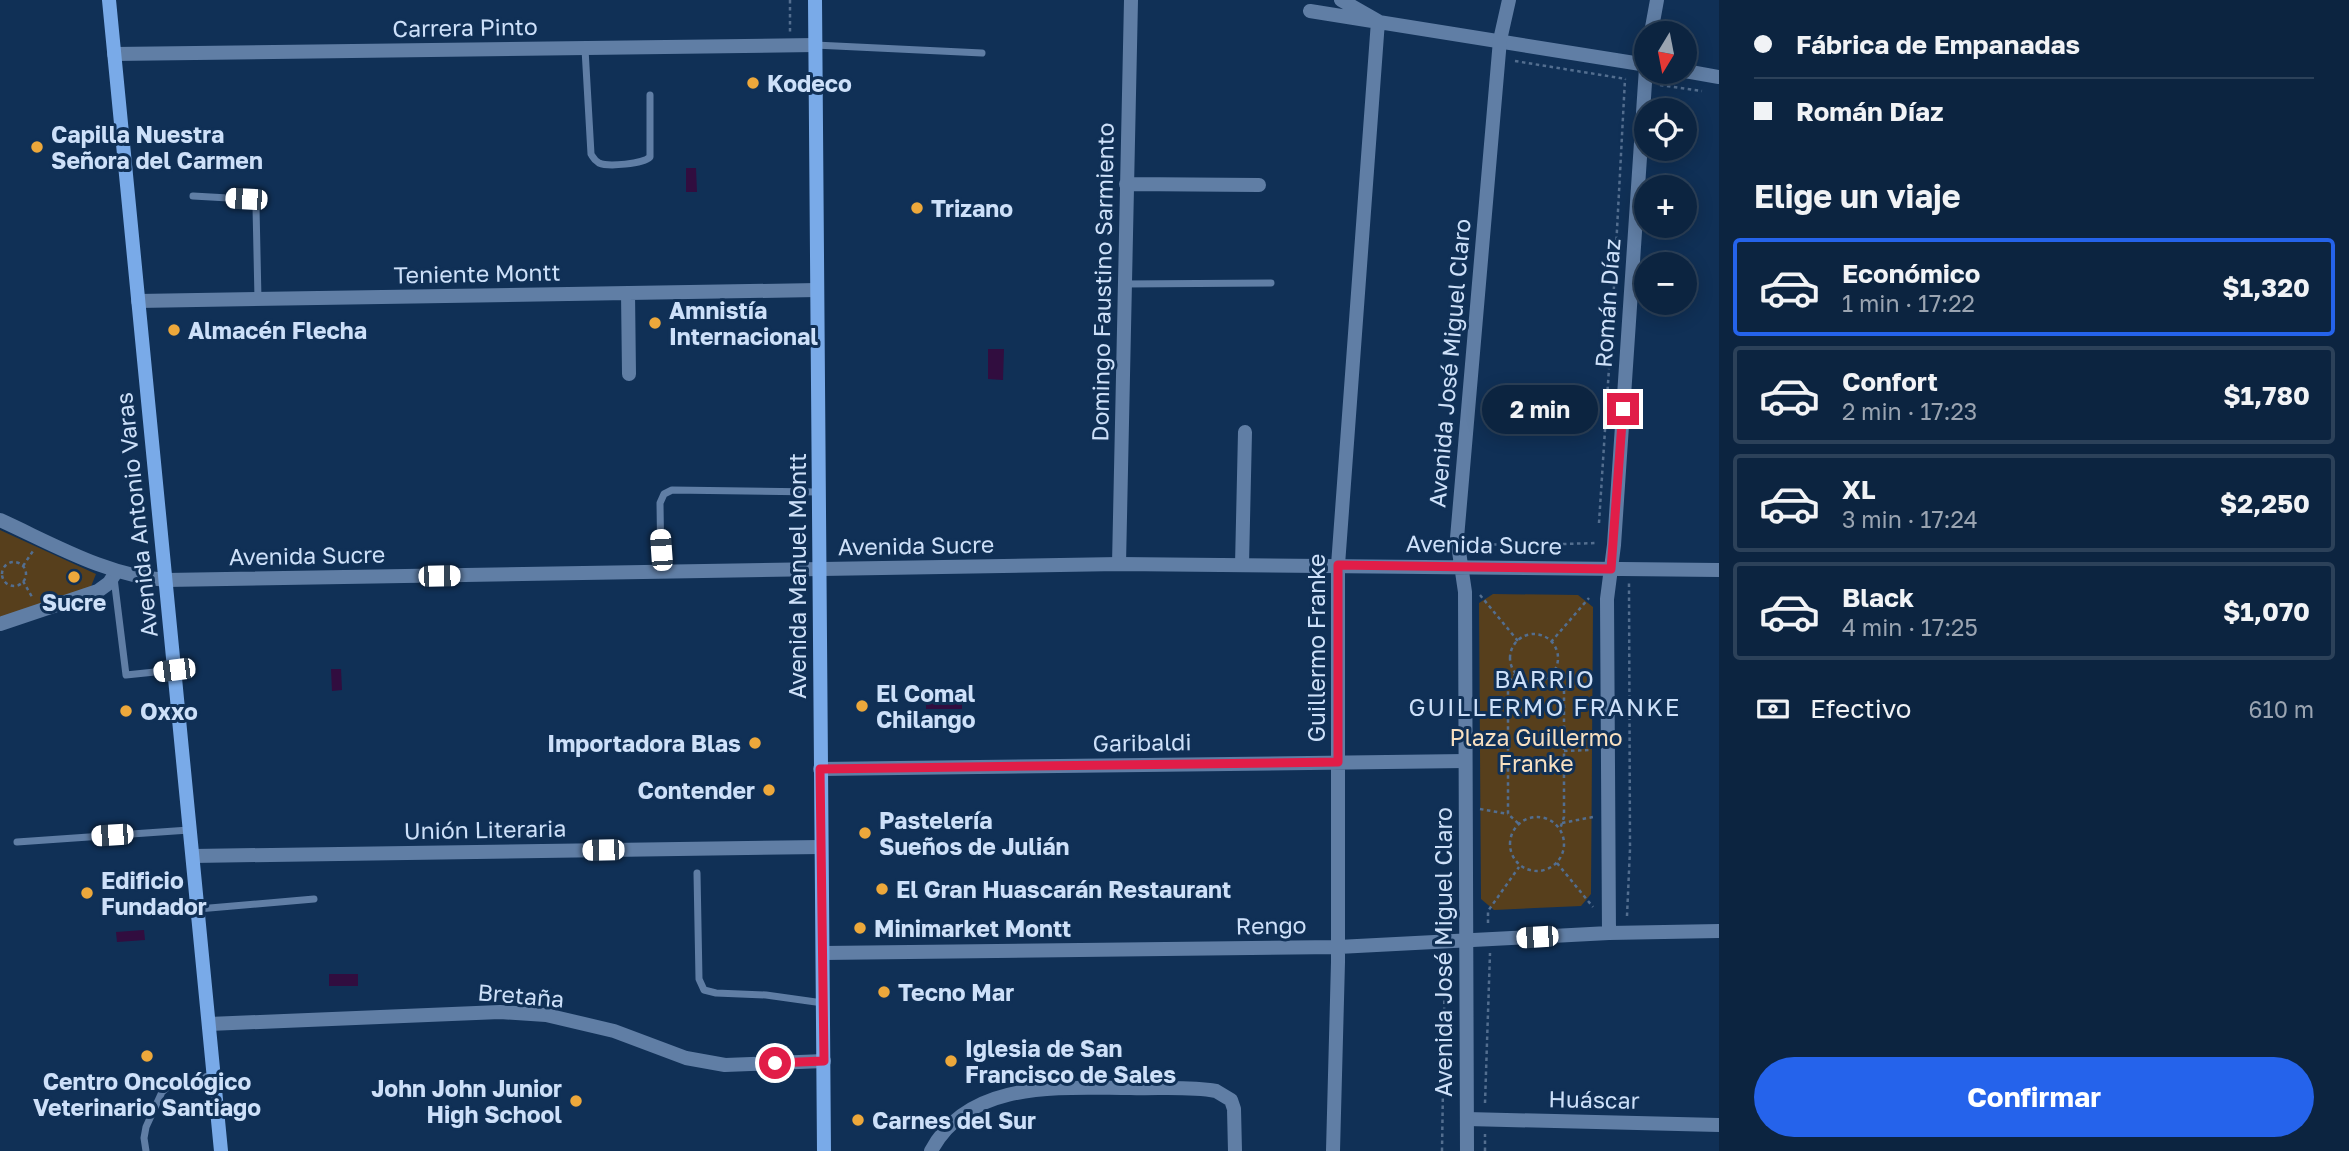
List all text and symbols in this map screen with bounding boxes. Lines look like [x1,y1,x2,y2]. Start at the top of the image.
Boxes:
street label: Carrera Pinto [392,12,538,42]
north arrow [1634,21,1698,84]
map controls [1634,21,1697,315]
text: Fábrica de Empanadas [1796,29,2080,60]
place label: Kodeco [767,69,852,97]
marker: Kodeco [745,75,761,91]
text: Román Díaz [1796,96,1943,127]
button: locate [1634,98,1697,161]
place label: Capilla Nuestra Señora del Carmen [51,120,263,174]
street label: Domingo Faustino Sarmiento [1085,122,1119,442]
marker: Capilla Nuestra Señora del Carmen [29,139,45,155]
button: + [1634,175,1697,238]
text: Elige un viaje [1754,177,1961,215]
car [225,187,268,211]
place label: Trizano [931,194,1013,222]
marker: Trizano [909,200,925,216]
street label: Avenida José Miguel Claro [1422,217,1476,509]
street label: Román Díaz [1589,237,1625,369]
button: − [1634,252,1697,315]
icon: car [1758,256,1821,319]
street label: Teniente Montt [393,258,561,288]
text: Económico [1842,258,1980,289]
text: $1,320 [2222,272,2310,303]
text: 1 min · 17:22 [1842,289,1975,317]
place label: Amnistía Internacional [669,296,818,350]
marker: Amnistía Internacional [647,315,663,331]
place label: Almacén Flecha [188,316,367,344]
marker: Almacén Flecha [166,322,182,338]
icon: car [1758,364,1821,427]
text: Confort [1842,366,1938,397]
text: $1,780 [2223,380,2310,411]
callout: 2 min [1483,384,1598,434]
street label: Avenida Antonio Varas [109,391,163,639]
route end [1607,393,1639,425]
text: 2 min [1510,395,1570,423]
text: 2 min · 17:23 [1842,397,1977,425]
street label: Avenida Manuel Montt [783,453,811,699]
icon: car [1758,472,1821,535]
text: XL [1842,474,1876,505]
text: $2,250 [2220,488,2310,519]
text: 3 min · 17:24 [1842,505,1978,533]
car [650,528,673,572]
street label: Avenida Sucre [1406,529,1562,559]
street label: Avenida Sucre [838,530,994,560]
street label: Avenida Sucre [229,540,385,570]
street label: Guillermo Franke [1302,554,1330,742]
car [418,565,461,587]
marker: Sucre [66,569,82,585]
icon: car [1758,580,1821,643]
text: Black [1842,582,1914,613]
place label: Sucre [42,588,106,616]
text: $1,070 [2223,596,2310,627]
text: 4 min · 17:25 [1842,613,1978,641]
car [152,657,197,683]
district label: BARRIO GUILLERMO FRANKE [1409,664,1681,721]
place label: El Comal Chilango [876,679,976,733]
icon: cash [1754,690,1792,728]
text: Efectivo [1810,693,1911,724]
text: 610 m [2249,695,2314,723]
place label: Oxxo [140,697,198,725]
marker: El Comal Chilango [854,698,870,714]
marker: Oxxo [118,703,134,719]
park label: Plaza Guillermo Franke [1449,723,1623,777]
street label: Garibaldi [1092,727,1192,757]
place label: Importadora Blas [547,729,741,757]
marker: Importadora Blas [747,735,763,751]
place label: Contender [638,776,755,804]
marker: Contender [761,782,777,798]
place label: Pastelería Sueños de Julián [879,806,1070,860]
street label: Avenida José Miguel Claro [1429,807,1457,1097]
street label: Unión Literaria [404,814,566,844]
car [91,823,134,847]
marker: Pastelería Sueños de Julián [857,825,873,841]
car [582,839,625,861]
place label: Edificio Fundador [101,866,207,920]
place label: El Gran Huascarán Restaurant [896,875,1231,903]
marker: El Gran Huascarán Restaurant [874,881,890,897]
marker: Edificio Fundador [79,885,95,901]
street label: Rengo [1235,910,1307,940]
place label: Minimarket Montt [874,914,1071,942]
marker: Minimarket Montt [852,920,868,936]
car [1516,925,1559,949]
street label: Bretaña [477,977,565,1013]
place label: Tecno Mar [898,978,1014,1006]
marker: Tecno Mar [876,984,892,1000]
place label: Iglesia de San Francisco de Sales [965,1034,1176,1088]
route start [759,1047,791,1079]
marker: Centro Oncológico Veterinario Santiago [139,1048,155,1064]
marker: Iglesia de San Francisco de Sales [943,1053,959,1069]
button: Confirmar [1754,1057,2314,1137]
place label: Centro Oncológico Veterinario Santiago [33,1067,261,1121]
place label: John John Junior High School [371,1074,562,1128]
street label: Huáscar [1548,1084,1640,1114]
marker: John John Junior High School [568,1093,584,1109]
place label: Carnes del Sur [872,1106,1036,1134]
marker: Carnes del Sur [850,1112,866,1128]

